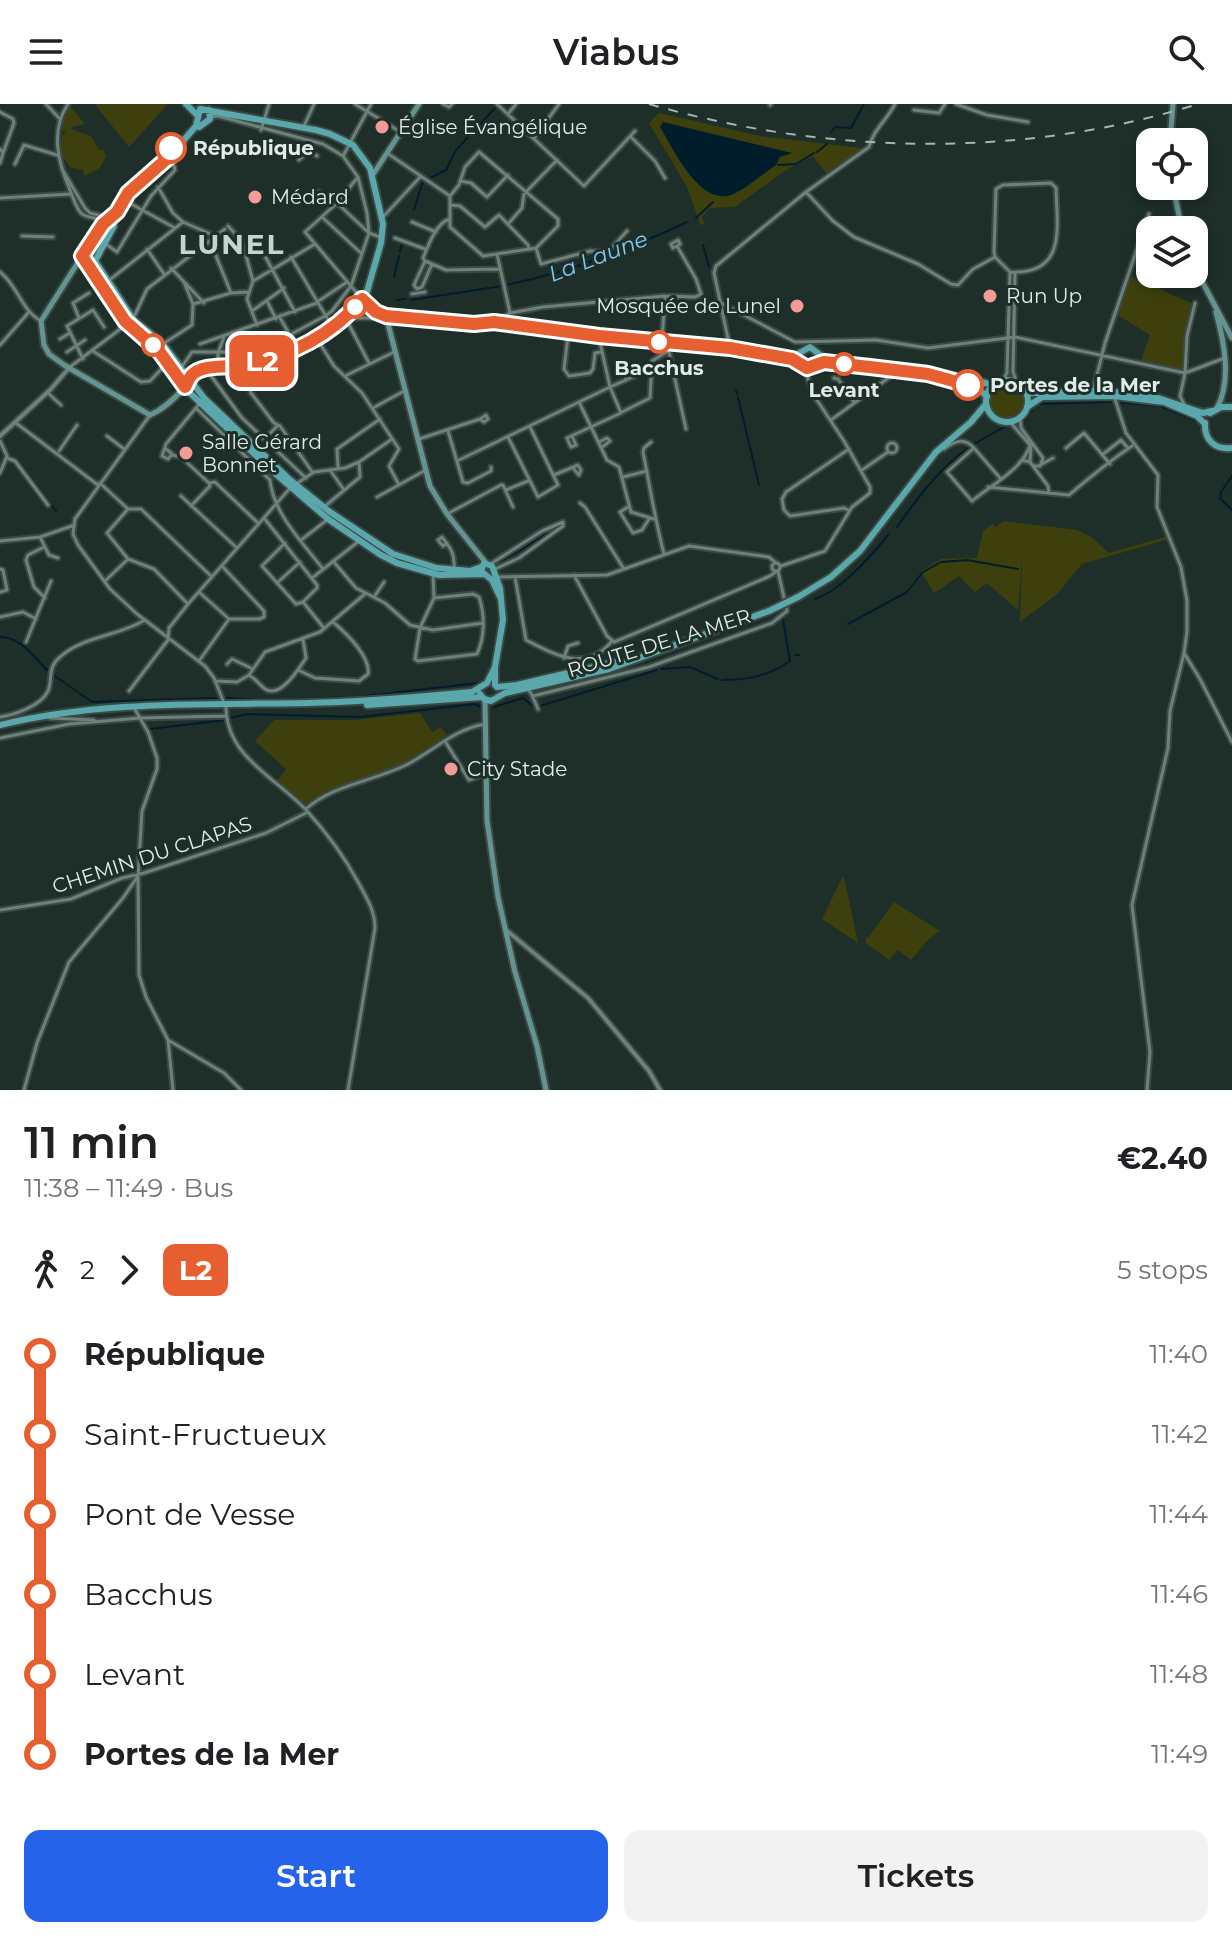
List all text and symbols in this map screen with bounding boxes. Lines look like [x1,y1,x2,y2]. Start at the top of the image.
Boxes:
icon: menu [24,30,68,74]
text: Viabus [553,30,679,74]
icon: search [1164,30,1208,74]
place label: Église Évangélique [398,115,587,139]
marker: Église Évangélique [373,118,391,136]
map controls [1136,128,1208,288]
button: locate [1136,128,1208,200]
marker: République [156,133,186,163]
place label: République [193,136,314,160]
place label: Médard [271,185,349,209]
marker: Médard [246,188,264,206]
button: layers [1136,216,1208,288]
water label: La Laune [545,225,652,288]
district label: LUNEL [178,227,286,261]
place label: Run Up [1006,284,1082,308]
marker: Run Up [981,287,999,305]
place label: Mosquée de Lunel [596,294,781,318]
unlabelled marker [344,296,366,318]
marker: Mosquée de Lunel [788,297,806,315]
marker: Bacchus [648,331,670,353]
unlabelled marker [142,334,164,356]
line badge: L2 [226,335,298,387]
text: L2 [245,344,279,378]
marker: Levant [833,353,855,375]
place label: Bacchus [614,356,704,380]
marker: Portes de la Mer [953,370,983,400]
place label: Portes de la Mer [990,373,1161,397]
place label: Levant [809,378,880,402]
place label: Salle Gérard Bonnet [202,430,322,477]
marker: Salle Gérard Bonnet [177,444,195,462]
street label: ROUTE DE LA MER [564,604,754,682]
place label: City Stade [467,757,567,781]
marker: City Stade [442,760,460,778]
street label: CHEMIN DU CLAPAS [49,811,255,899]
text: 11 min [24,1115,159,1169]
text: €2.40 [1117,1140,1208,1177]
text: 11:38 – 11:49 · Bus [24,1172,233,1204]
icon: walk [24,1248,68,1292]
icon: forward [107,1248,151,1292]
text: L2 [179,1253,212,1287]
text: 2 [80,1254,95,1286]
text: 5 stops [1117,1254,1208,1286]
text: République [84,1336,265,1373]
text: 11:40 [1149,1338,1208,1370]
text: Saint-Fructueux [84,1416,326,1453]
text: 11:42 [1152,1418,1208,1450]
text: Pont de Vesse [84,1496,295,1533]
text: 11:44 [1149,1498,1208,1530]
text: Bacchus [84,1576,213,1613]
text: 11:46 [1151,1578,1208,1610]
text: Levant [84,1656,185,1693]
text: 11:48 [1150,1658,1208,1690]
text: Portes de la Mer [84,1736,339,1773]
text: 11:49 [1151,1738,1208,1770]
button: Start [24,1830,608,1922]
button: Tickets [624,1830,1208,1922]

